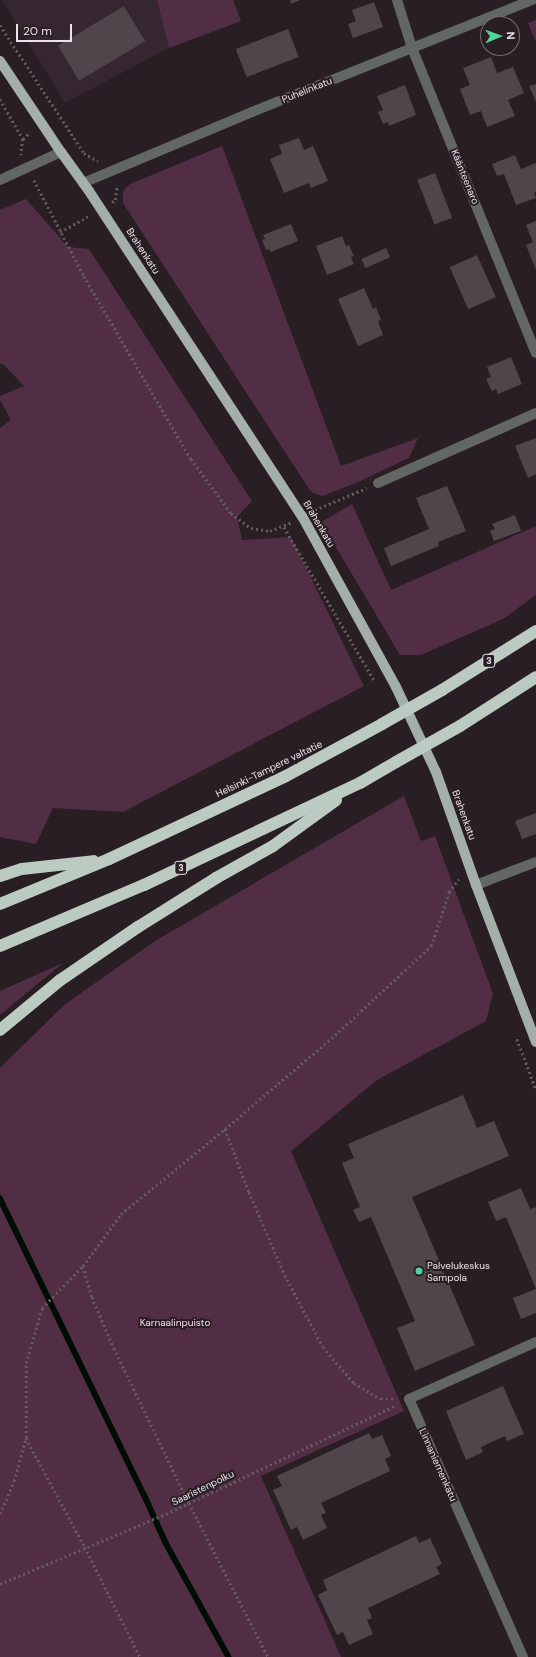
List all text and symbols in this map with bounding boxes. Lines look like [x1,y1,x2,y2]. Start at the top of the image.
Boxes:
scale bar [18,16,74,42]
north arrow [480,16,520,56]
text: 20 m [23,23,52,39]
text: N [504,31,518,40]
street label: Puhelinkatu [280,74,334,106]
street label: Käänteenaro [449,148,481,206]
street label: Brahenkatu [124,226,162,276]
street label: Brahenkatu [301,498,337,550]
road number: 3 [482,654,496,668]
street label: Helsinki-Tampere valtatie [214,738,324,800]
street label: Brahenkatu [449,788,479,842]
road number: 3 [174,861,188,875]
place label: Palvelukeskus Sampola [427,1259,490,1282]
marker: Palvelukeskus Sampola [414,1266,424,1276]
park label: Karnaalinpuisto [140,1317,210,1329]
street label: Linnaniemenkatu [417,1427,459,1503]
street label: Saaristenpolku [170,1468,236,1508]

